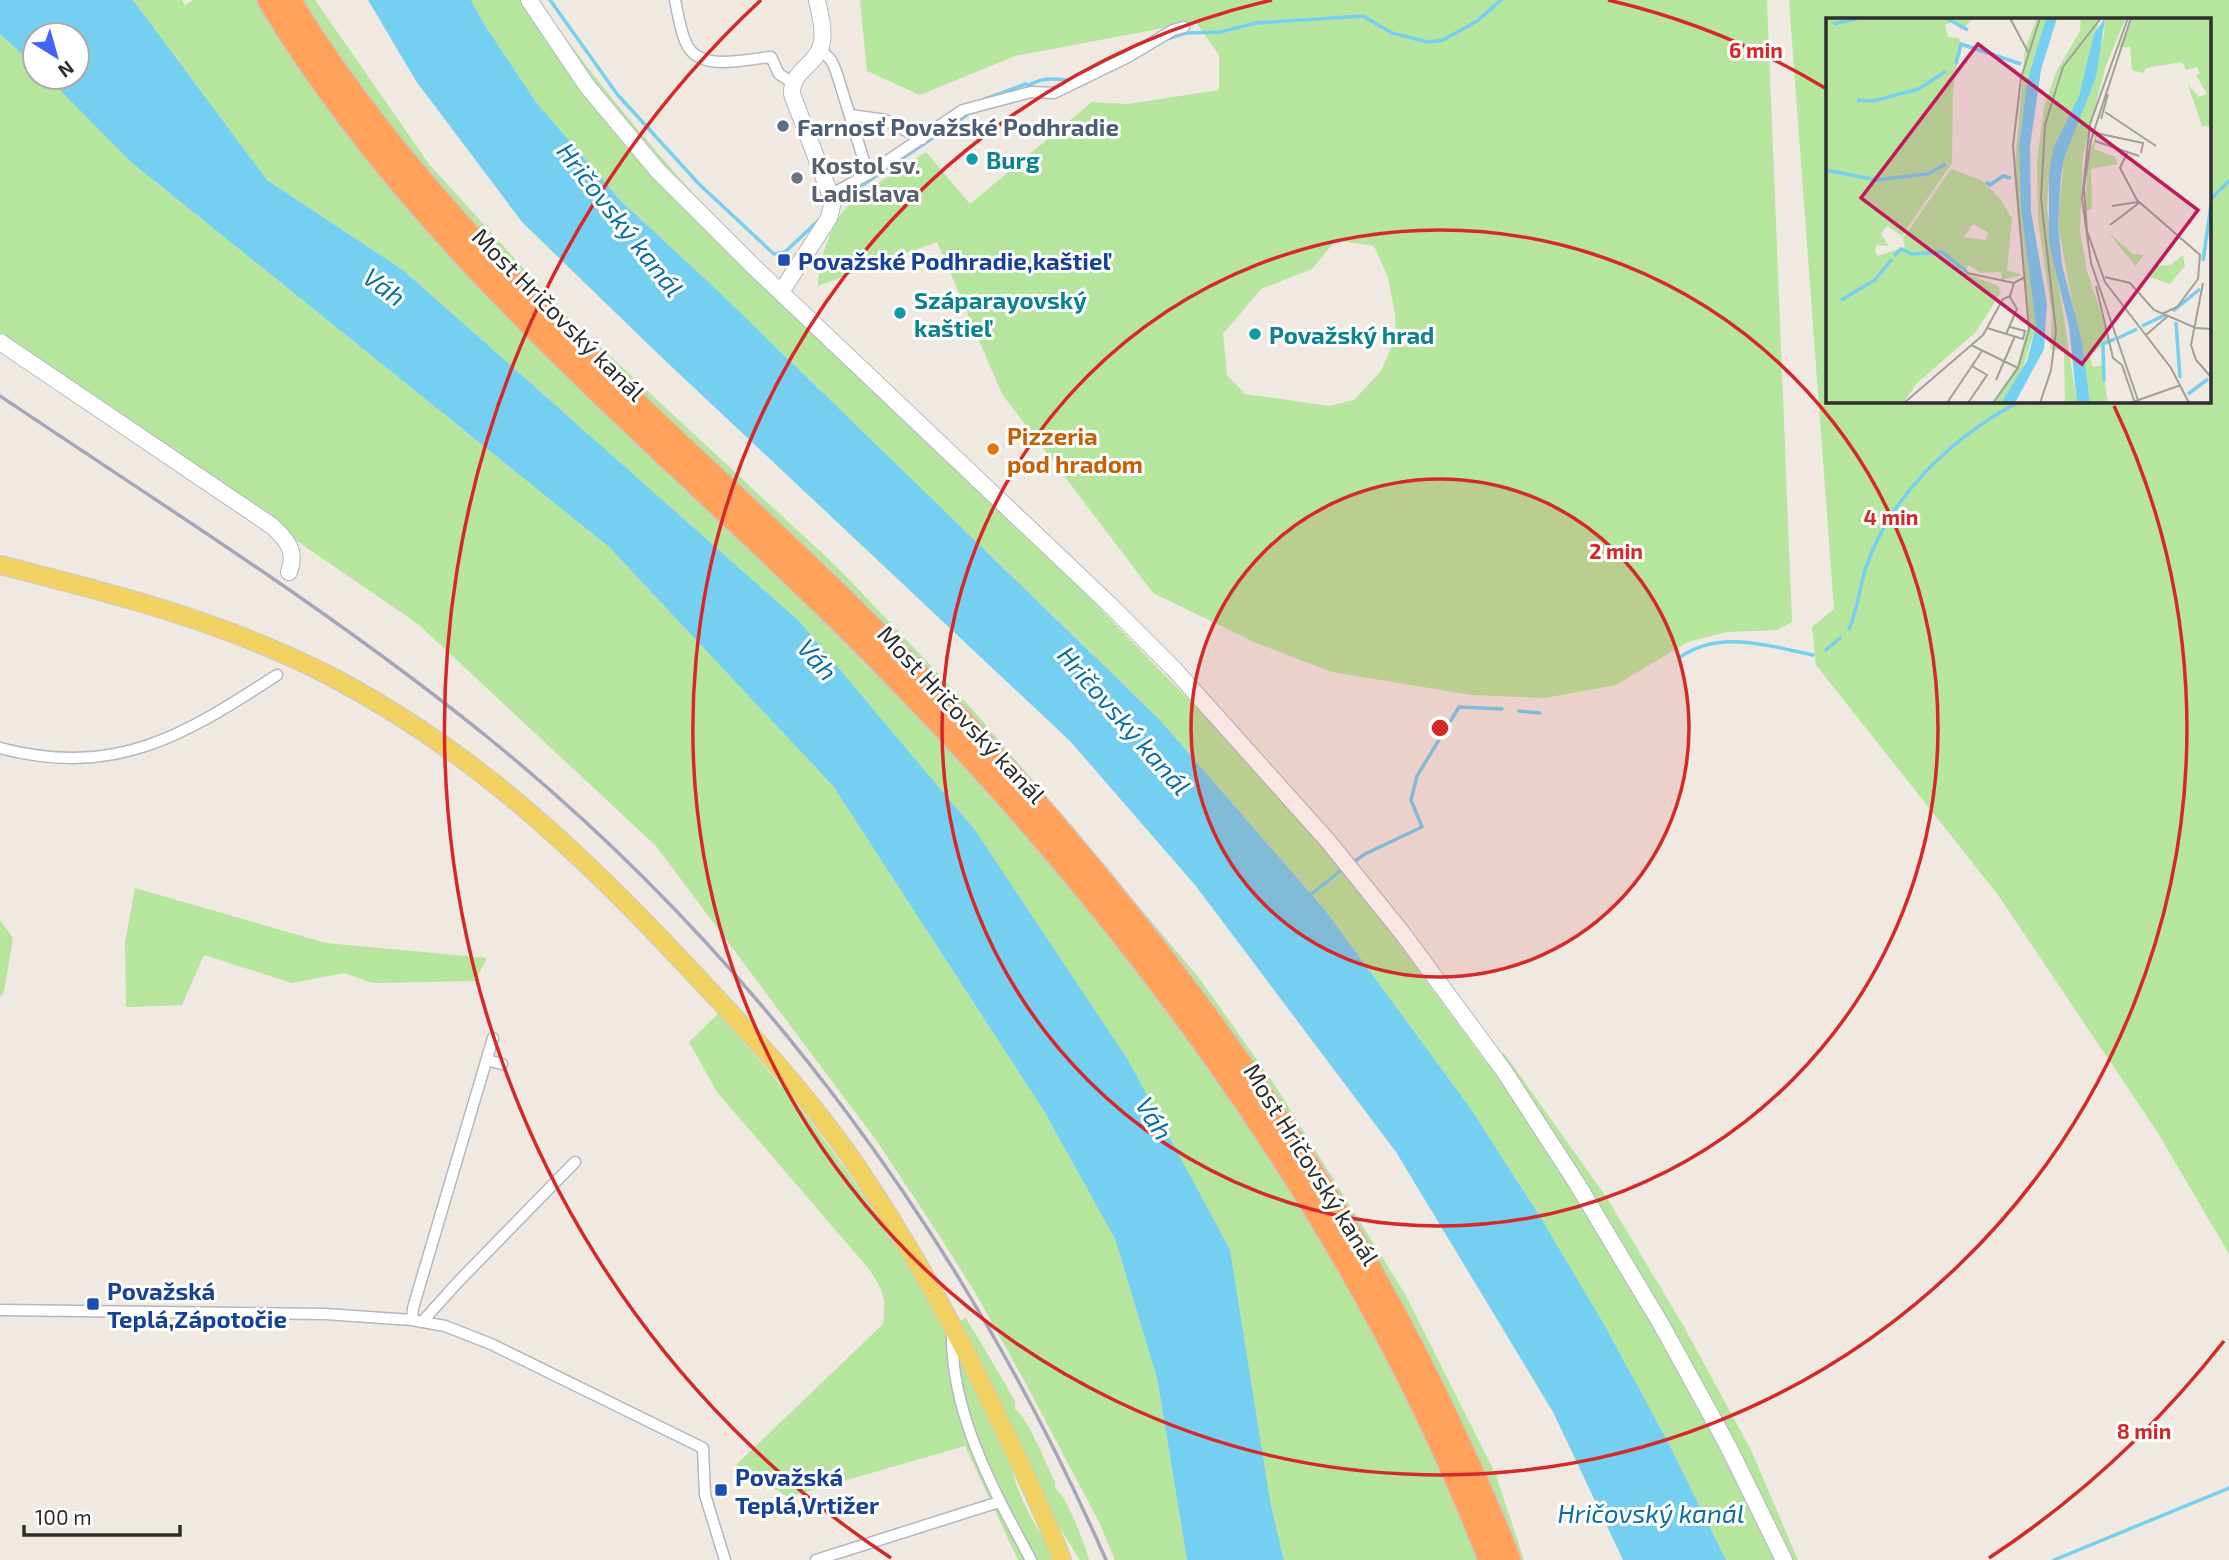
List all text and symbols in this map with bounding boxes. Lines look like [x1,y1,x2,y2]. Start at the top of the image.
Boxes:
inset map [1826,18,2212,402]
north arrow [21,21,91,91]
text: 6 min [1729,37,1783,62]
text: N [54,57,79,83]
place label: Farnosť Považské Podhradie [797,112,1119,141]
marker: Farnosť Považské Podhradie [775,118,791,134]
water label: Hričovský kanál [550,136,691,303]
place label: Burg [986,145,1040,174]
place label: Kostol sv. Ladislava [811,150,921,207]
marker: Burg [964,151,980,167]
marker: Kostol sv. Ladislava [789,170,805,186]
street label: Most Hričovský kanál [467,222,651,406]
place label: Považské Podhradie,kaštieľ [798,246,1112,275]
marker: Považské Podhradie,kaštieľ [776,252,792,268]
water label: Váh [358,260,412,312]
place label: Száparayovský kaštieľ [914,285,1087,342]
marker: Száparayovský kaštieľ [892,305,908,321]
place label: Považský hrad [1269,320,1434,349]
marker: Považský hrad [1247,326,1263,342]
place label: Pizzeria pod hradom [1007,421,1143,478]
marker: Pizzeria pod hradom [985,441,1001,457]
text: 4 min [1864,504,1918,529]
text: 2 min [1589,538,1643,563]
street label: Most Hričovský kanál [872,619,1052,809]
water label: Váh [792,632,844,686]
water label: Hričovský kanál [1051,639,1198,801]
centre of rings [1428,716,1452,740]
street label: Most Hričovský kanál [1238,1058,1386,1270]
water label: Váh [1130,1091,1180,1145]
place label: Považská Teplá,Zápotočie [107,1276,287,1333]
marker: Považská Teplá,Zápotočie [85,1296,101,1312]
text: 8 min [2117,1418,2171,1443]
place label: Považská Teplá,Vrtižer [735,1462,880,1519]
marker: Považská Teplá,Vrtižer [713,1482,729,1498]
scale bar [24,1494,180,1538]
water label: Hričovský kanál [1557,1497,1745,1529]
text: 100 m [35,1504,92,1529]

